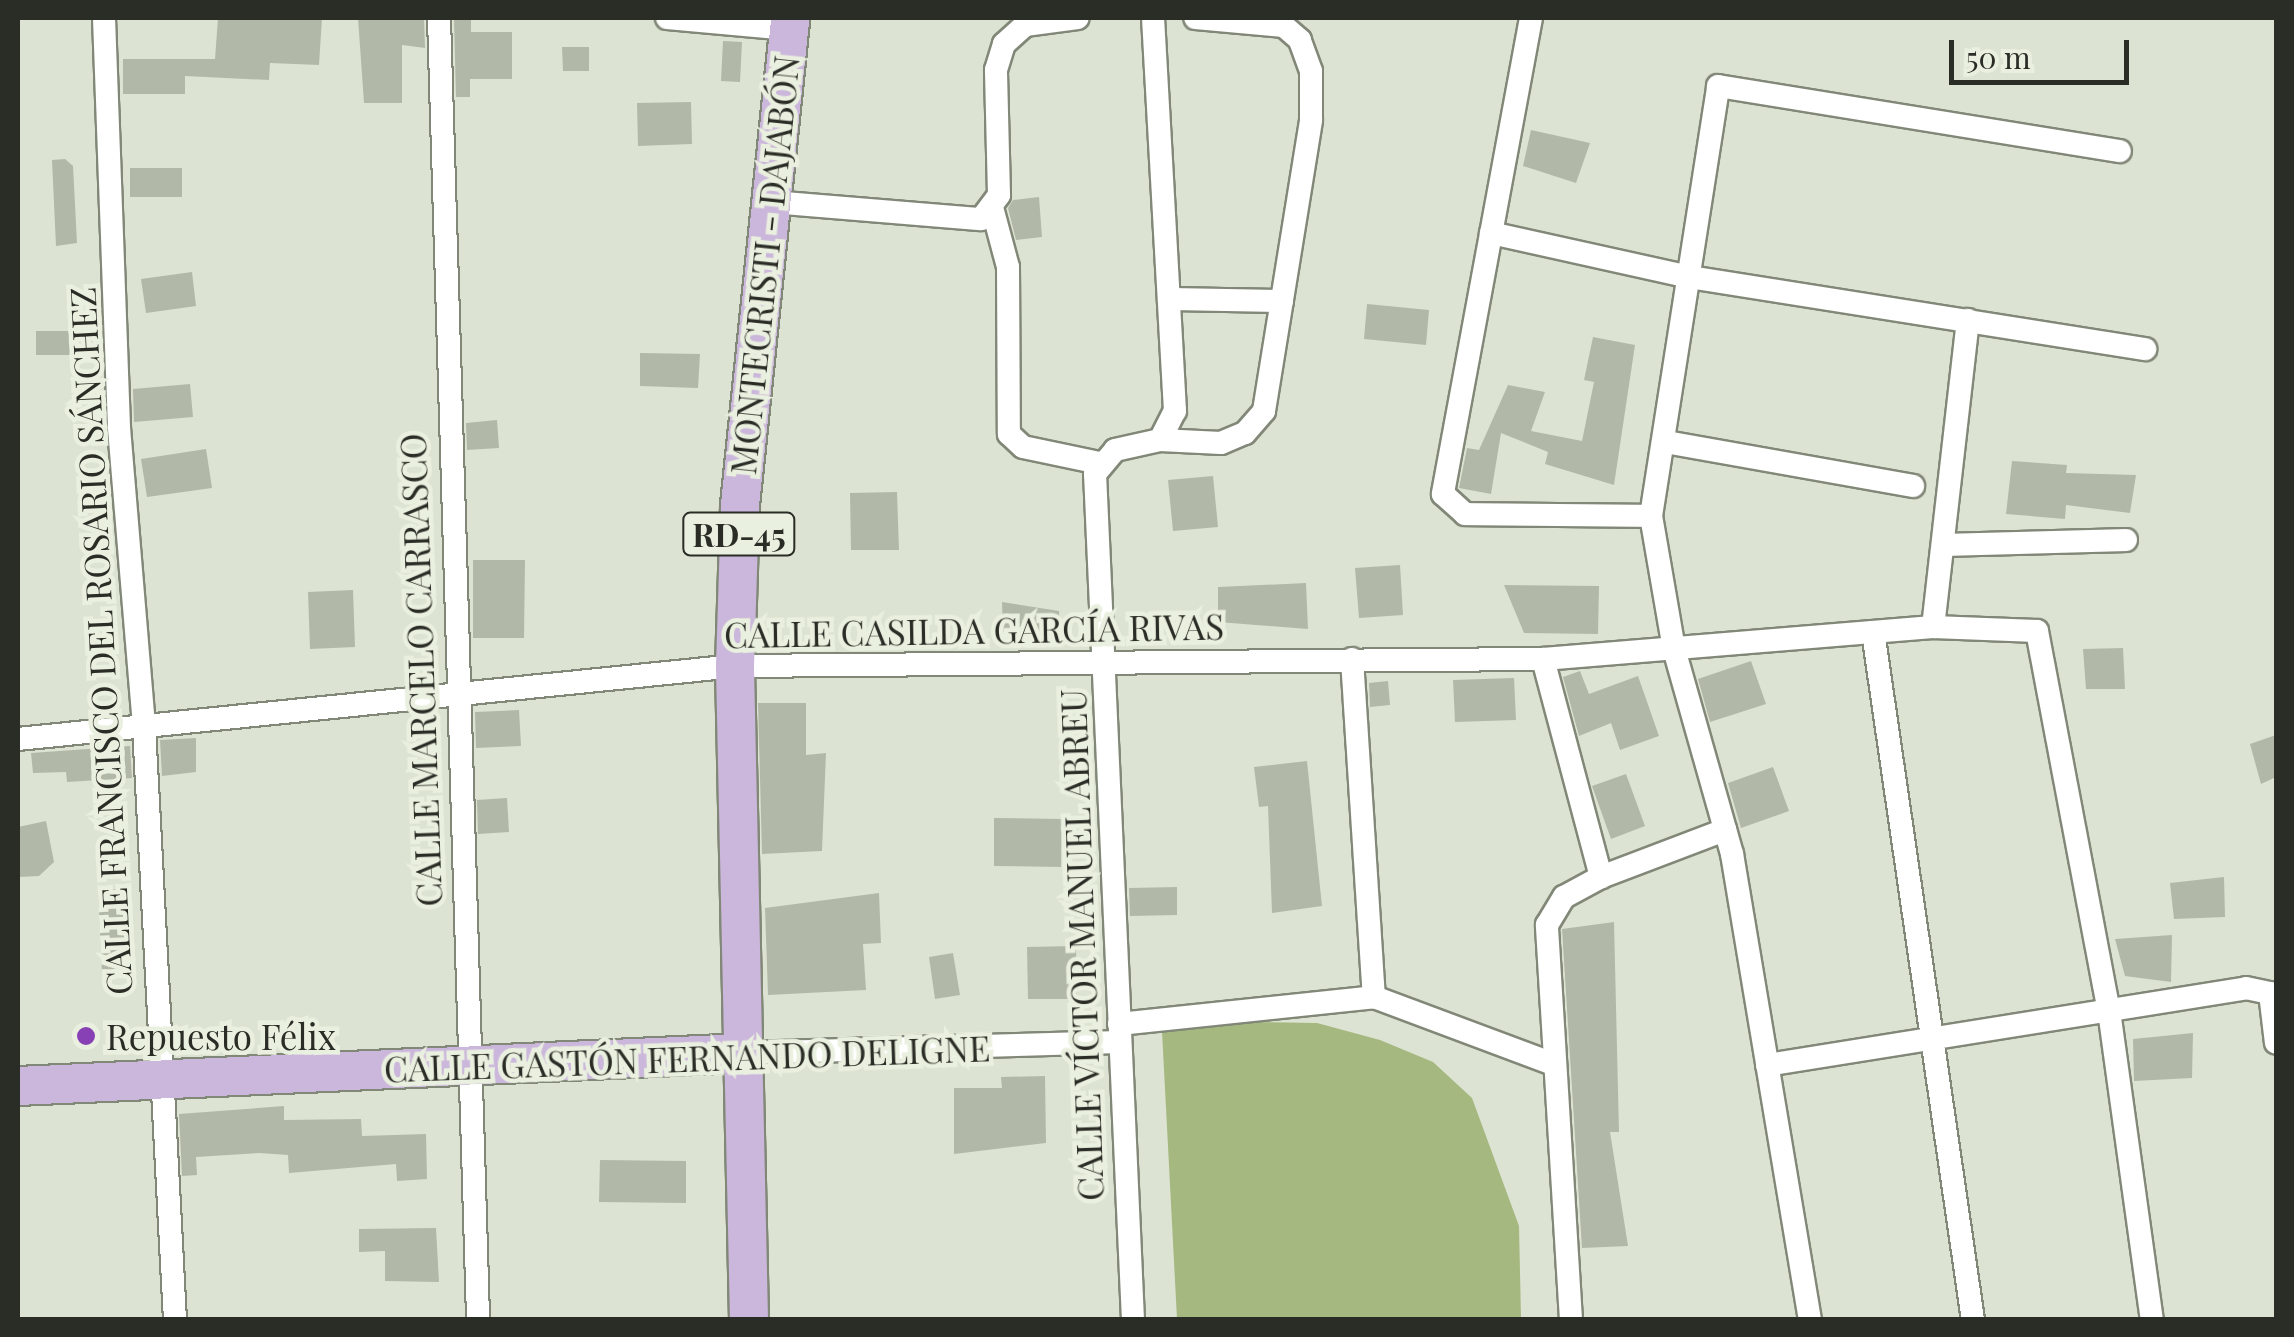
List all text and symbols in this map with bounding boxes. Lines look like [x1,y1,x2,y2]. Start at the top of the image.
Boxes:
scale bar [1954,20,2134,82]
text: 50 m [1966,37,2031,77]
street label: MONTECRISTI - DAJABÓN [721,54,807,476]
street label: CALLE FRANCISCO DEL ROSARIO SÁNCHEZ [60,286,140,996]
street label: CALLE MARCELO CARRASCO [391,433,449,907]
road number: RD-45 [682,507,796,561]
street label: CALLE CASILDA GARCÍA RIVAS [724,605,1224,655]
street label: CALLE VÍCTOR MANUEL ABREU [1051,687,1111,1203]
place label: Repuesto Félix [106,1015,336,1057]
marker: Repuesto Félix [75,1025,97,1047]
street label: CALLE GASTÓN FERNANDO DELIGNE [383,1026,991,1090]

